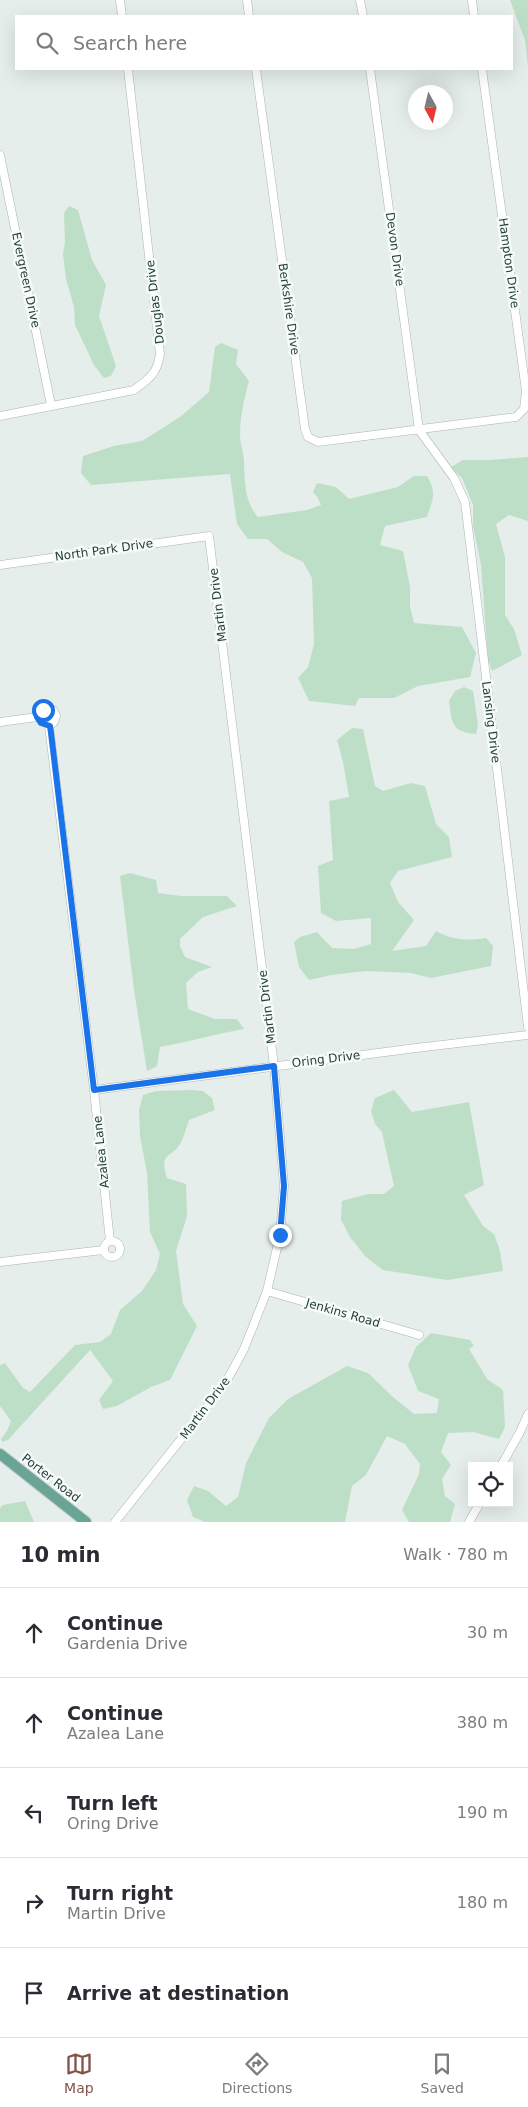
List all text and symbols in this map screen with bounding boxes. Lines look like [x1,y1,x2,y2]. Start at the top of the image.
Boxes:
search box [15,15,513,70]
icon: search [33,29,61,57]
text: Search here [73,32,187,54]
north arrow [408,85,453,130]
street label: Devon Drive [383,211,407,287]
street label: Hampton Drive [496,217,522,309]
street label: Evergreen Drive [9,231,43,329]
street label: Douglas Drive [143,259,167,345]
street label: Berkshire Drive [276,262,302,356]
street label: North Park Drive [54,536,154,564]
street label: Martin Drive [207,567,229,643]
street label: Lansing Drive [479,680,503,764]
route start [32,699,55,722]
street label: Martin Drive [256,969,278,1045]
street label: Oring Drive [291,1048,361,1070]
street label: Azalea Lane [90,1115,112,1189]
route end [269,1224,292,1247]
street label: Jenkins Road [303,1295,382,1330]
street label: Martin Drive [177,1374,233,1442]
street label: Porter Road [19,1451,83,1505]
map controls [468,1462,513,1507]
button: locate [468,1462,513,1507]
text: 10 min [20,1543,101,1567]
text: Walk · 780 m [403,1545,508,1564]
text: Continue [67,1612,163,1634]
icon: ahead [20,1619,48,1647]
text: 30 m [467,1623,508,1642]
text: Gardenia Drive [67,1634,188,1653]
text: Continue [67,1702,163,1724]
icon: ahead [20,1709,48,1737]
text: 380 m [457,1713,508,1732]
text: Azalea Lane [67,1724,164,1743]
text: Turn left [67,1792,158,1814]
icon: left [20,1799,48,1827]
text: 190 m [457,1803,508,1822]
text: Oring Drive [67,1814,159,1833]
text: Turn right [67,1882,173,1904]
icon: right [20,1889,48,1917]
text: 180 m [457,1893,508,1912]
text: Martin Drive [67,1904,166,1923]
icon: arrive [20,1979,48,2007]
text: Arrive at destination [67,1982,289,2004]
tab: Map [64,2050,94,2096]
tab: Directions [222,2050,292,2096]
tab: Saved [421,2050,464,2096]

